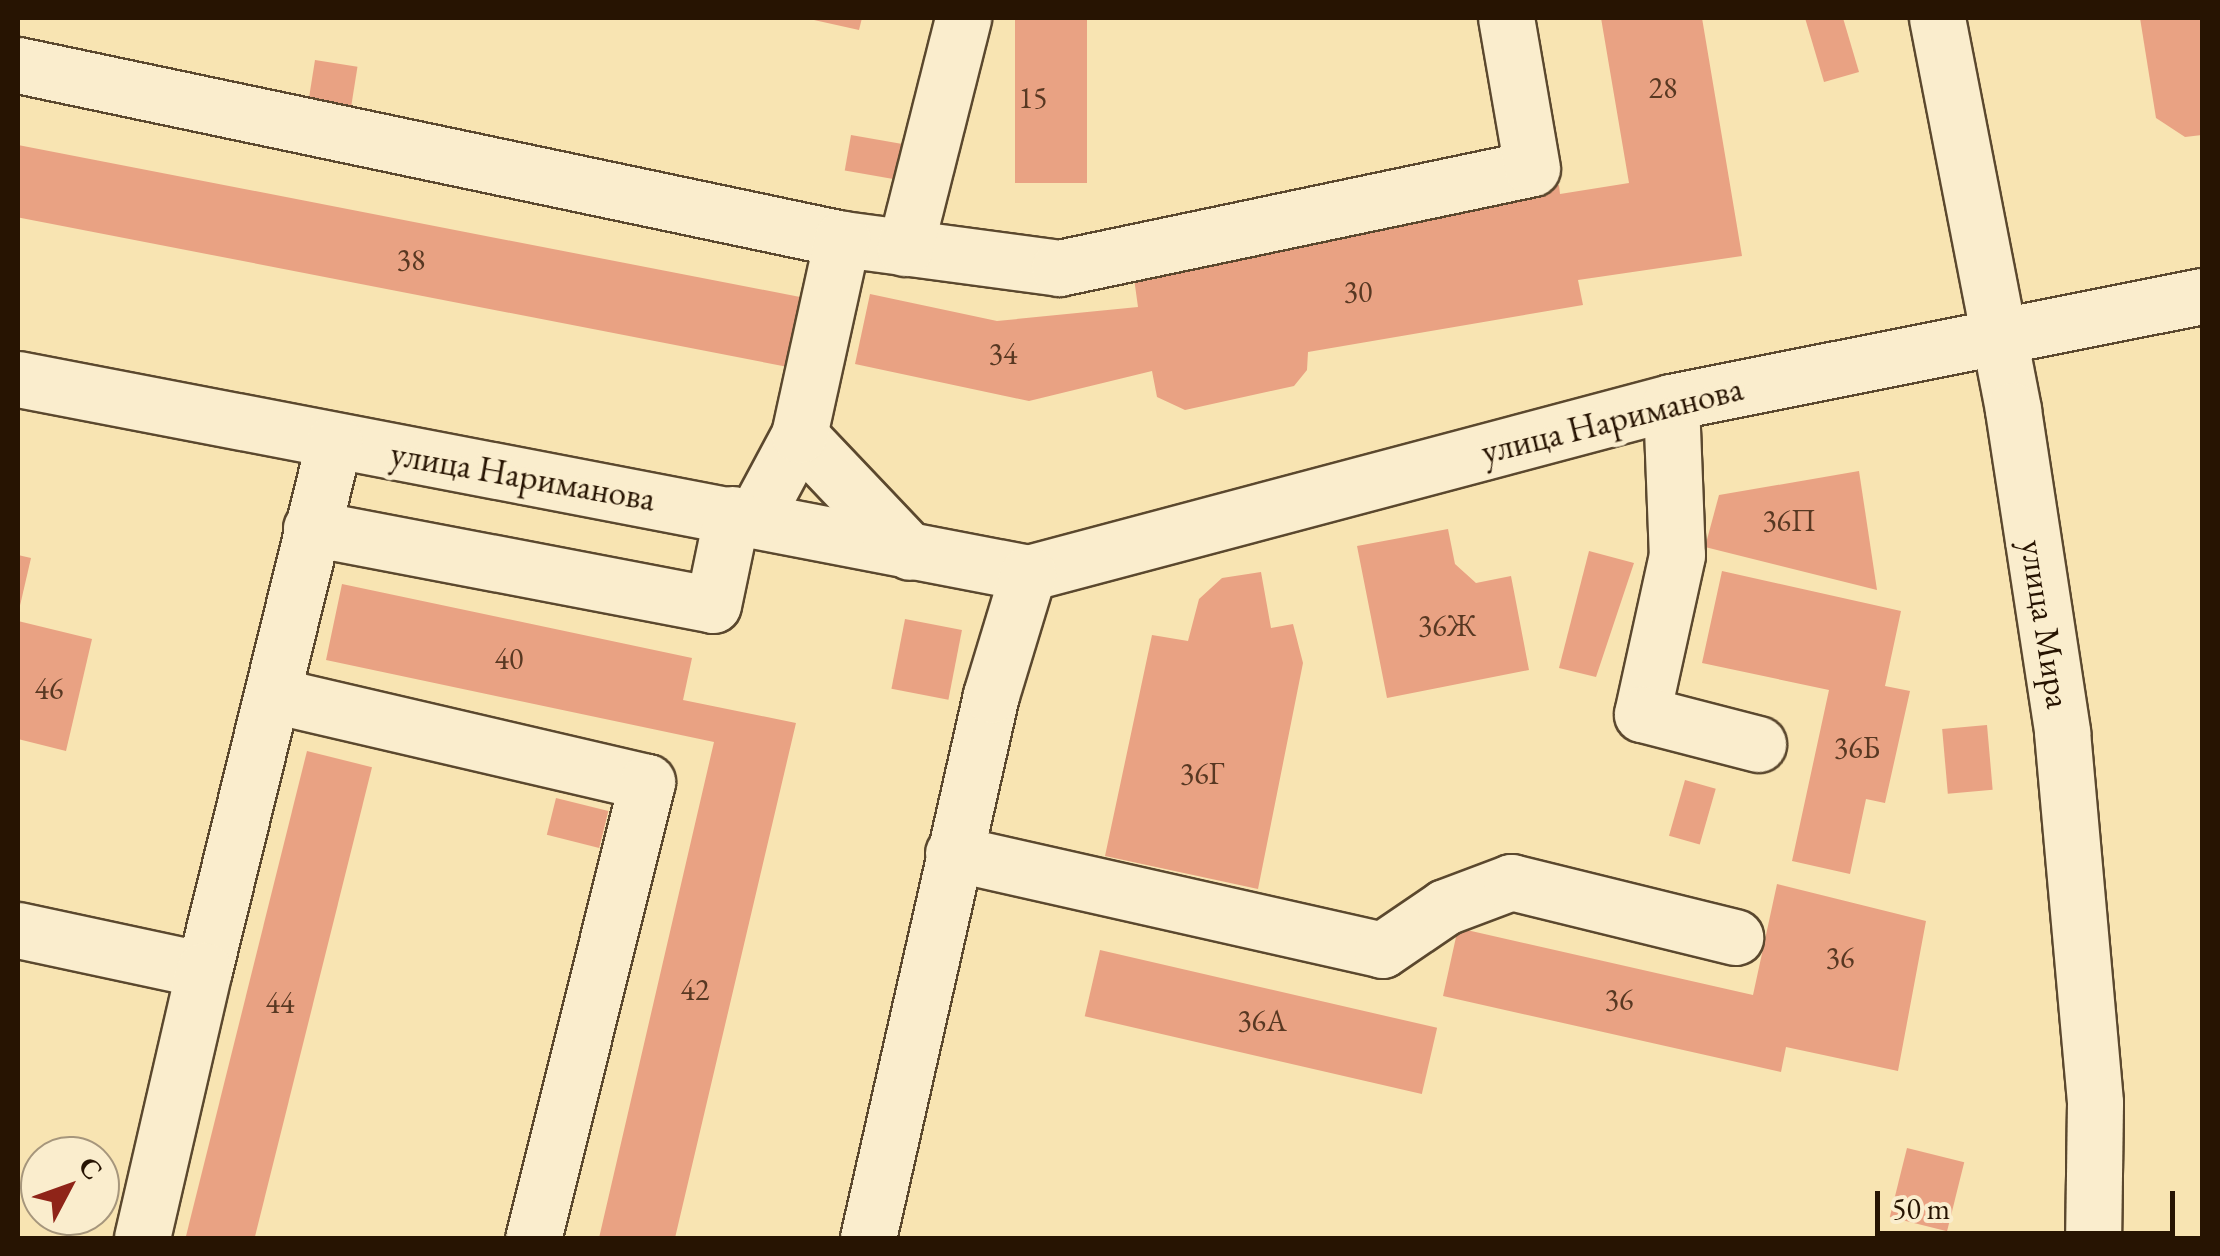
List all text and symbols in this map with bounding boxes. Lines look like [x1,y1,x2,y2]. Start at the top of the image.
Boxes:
house number: 28 [1649,70,1677,106]
house number: 15 [1019,80,1047,116]
house number: 38 [397,242,425,278]
house number: 30 [1344,274,1372,310]
house number: 34 [989,336,1017,372]
street label: улица Нариманова [1477,367,1747,473]
street label: улица Нариманова [387,432,659,520]
house number: 36П [1762,503,1816,539]
street label: улица Мира [2012,537,2080,711]
house number: 36Ж [1418,608,1476,644]
house number: 40 [495,641,523,677]
house number: 46 [35,671,63,707]
house number: 36Б [1834,730,1880,766]
house number: 36Г [1180,756,1224,792]
house number: 36 [1826,940,1854,976]
house number: 42 [681,972,709,1008]
house number: 36 [1605,982,1633,1018]
house number: 44 [266,985,294,1021]
house number: 36А [1237,1003,1287,1039]
north arrow [20,1136,120,1236]
text: С [71,1148,111,1187]
scale bar [1880,1171,2180,1233]
text: 50 m [1892,1189,1950,1228]

